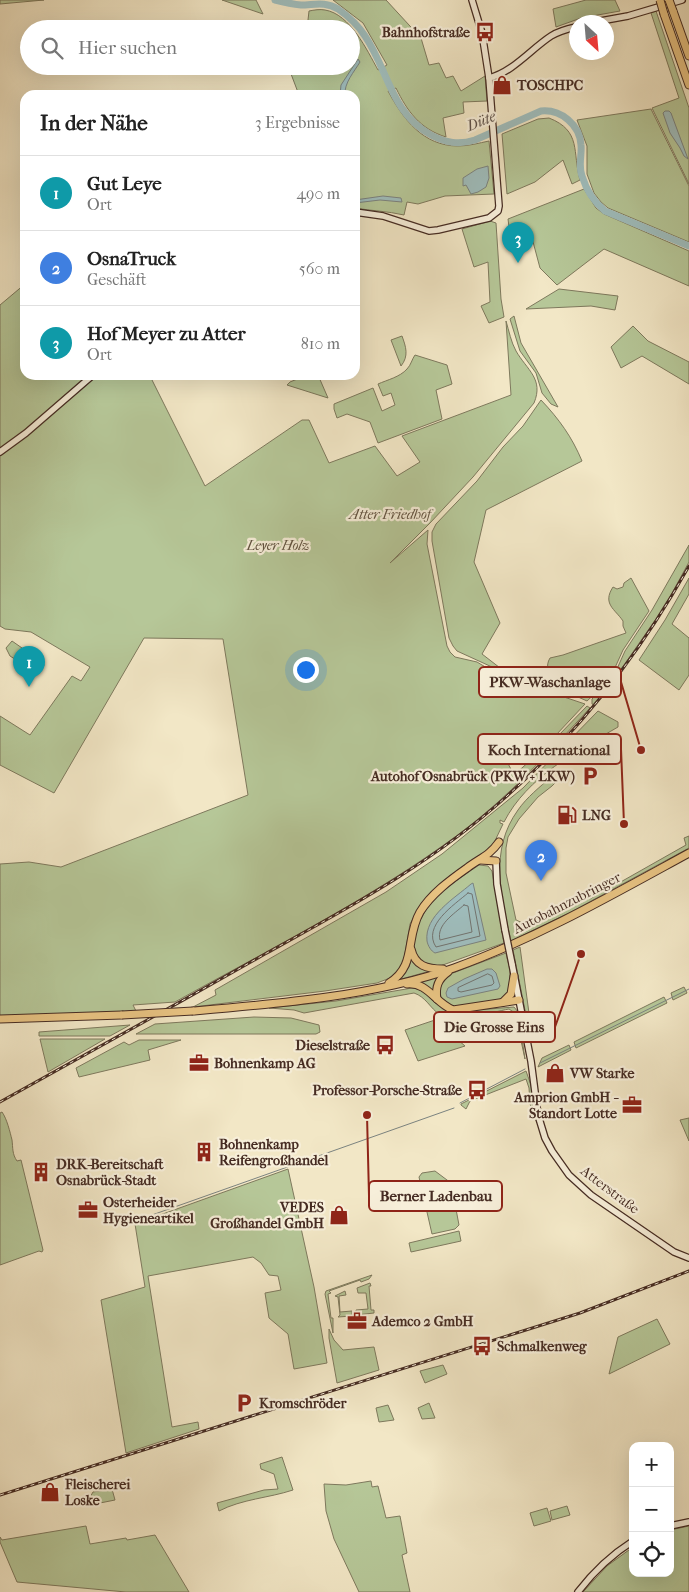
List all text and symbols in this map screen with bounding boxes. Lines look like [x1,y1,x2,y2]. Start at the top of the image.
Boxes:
north arrow [569,15,614,60]
search box [20,20,360,75]
bus stop icon: Bahnhofstraße [474,21,496,43]
place label: Bahnhofstraße [382,24,470,41]
icon: search [38,34,66,62]
text: Hier suchen [78,37,177,59]
shop icon: TOSCHPC [491,74,513,96]
place label: TOSCHPC [516,77,583,94]
water label: Düte [463,107,499,135]
text: In der Nähe [40,111,148,135]
text: 3 Ergebnisse [255,113,340,132]
text: Gut Leye [87,173,162,195]
text: 1 [53,184,59,203]
text: 490 m [297,184,340,203]
text: Ort [87,195,112,214]
pin: 3 [502,222,534,263]
text: OsnaTruck [87,248,176,270]
text: 2 [52,259,60,278]
text: 560 m [299,259,340,278]
text: Geschäft [87,270,147,289]
text: Hof Meyer zu Atter [87,323,246,345]
text: 3 [53,334,59,353]
text: 810 m [301,334,340,353]
text: Ort [87,345,112,364]
park label: Atter Friedhof [347,506,434,523]
park label: Leyer Holz [246,537,309,554]
pin: 1 [13,646,45,687]
your location [293,657,319,683]
callout: PKW-Waschanlage [479,667,621,697]
text: PKW-Waschanlage [489,673,611,691]
callout: Koch International [478,734,621,764]
text: Koch International [488,741,611,759]
parking icon: Autohof Osnabrück (PKW + LKW) [579,765,601,787]
place label: Autohof Osnabrück (PKW + LKW) [370,768,575,785]
fuel station icon: LNG [556,804,578,826]
place label: LNG [582,807,611,824]
pin: 2 [525,840,557,881]
street label: Autobahnzubringer [509,869,624,938]
callout: Die Grosse Eins [434,1012,555,1042]
text: Die Grosse Eins [444,1018,545,1036]
bus stop icon: Dieselstraße [374,1034,396,1056]
place label: Dieselstraße [295,1037,370,1054]
office icon: Bohnenkamp AG [188,1052,210,1074]
place label: Bohnenkamp AG [214,1055,316,1072]
shop icon: VW Starke [544,1062,566,1084]
place label: VW Starke [569,1065,634,1082]
bus stop icon: Professor-Porsche-Straße [466,1079,488,1101]
place label: Professor-Porsche-Straße [312,1082,462,1099]
place label: Amprion GmbH - Standort Lotte [513,1089,619,1122]
office icon: Amprion GmbH - Standort Lotte [621,1094,643,1116]
place label: Bohnenkamp Reifengroßhandel [219,1136,328,1169]
building icon: Bohnenkamp Reifengroßhandel [193,1141,215,1163]
place label: DRK-Bereitschaft Osnabrück-Stadt [56,1156,165,1189]
building icon: DRK-Bereitschaft Osnabrück-Stadt [30,1161,52,1183]
street label: Atterstraße [577,1162,643,1218]
callout: Berner Ladenbau [369,1181,502,1211]
text: Berner Ladenbau [380,1187,493,1205]
place label: Osterheider Hygieneartikel [103,1194,194,1227]
office icon: Osterheider Hygieneartikel [77,1199,99,1221]
place label: VEDES Großhandel GmbH [210,1199,324,1232]
shop icon: VEDES Großhandel GmbH [328,1204,350,1226]
office icon: Ademco 2 GmbH [346,1310,368,1332]
place label: Ademco 2 GmbH [371,1313,473,1330]
bus stop icon: Schmalkenweg [471,1335,493,1357]
place label: Schmalkenweg [497,1338,587,1355]
parking icon: Kromschröder [233,1392,255,1414]
place label: Kromschröder [259,1395,347,1412]
map controls [629,1442,674,1577]
button: + [629,1442,674,1487]
place label: Fleischerei Loske [64,1476,131,1509]
shop icon: Fleischerei Loske [39,1481,61,1503]
button: − [629,1487,674,1532]
button: locate [629,1532,674,1577]

